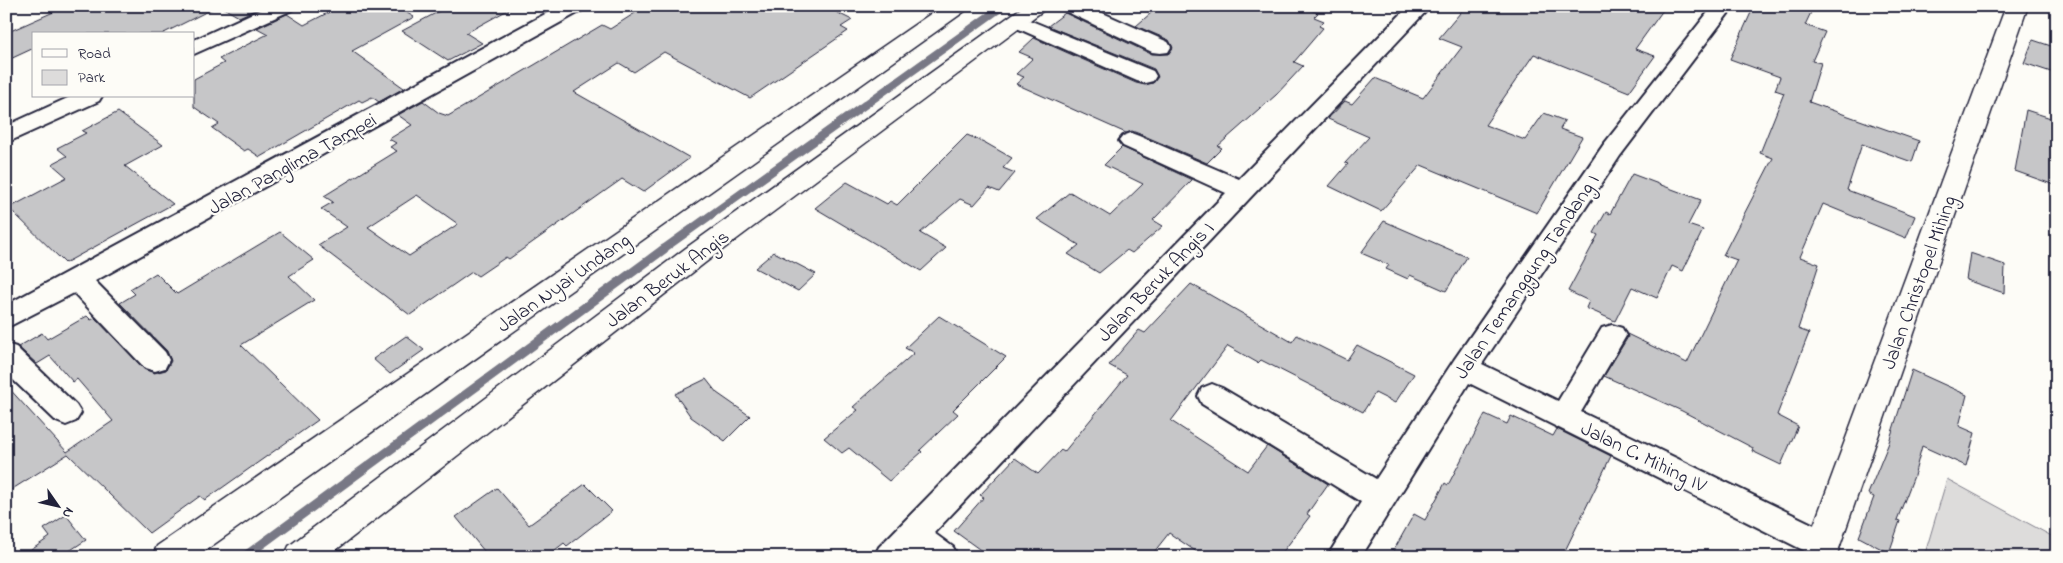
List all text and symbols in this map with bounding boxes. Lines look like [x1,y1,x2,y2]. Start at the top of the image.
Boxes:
legend [32,32,195,98]
text: Road [78,43,111,65]
text: Park [78,67,106,89]
street label: Jalan Panglima Tampei [204,107,383,224]
street label: Jalan Temanggung Tandang I [1448,169,1609,386]
street label: Jalan Christopel Mihing [1875,192,1966,374]
street label: Jalan Beruk Angis I [1091,216,1223,350]
street label: Jalan Beruk Angis [601,224,737,337]
street label: Jalan Nyai Undang [492,227,638,342]
street label: Jalan C. Mihing IV [1575,415,1711,502]
north arrow [32,480,82,530]
text: N [56,503,79,522]

